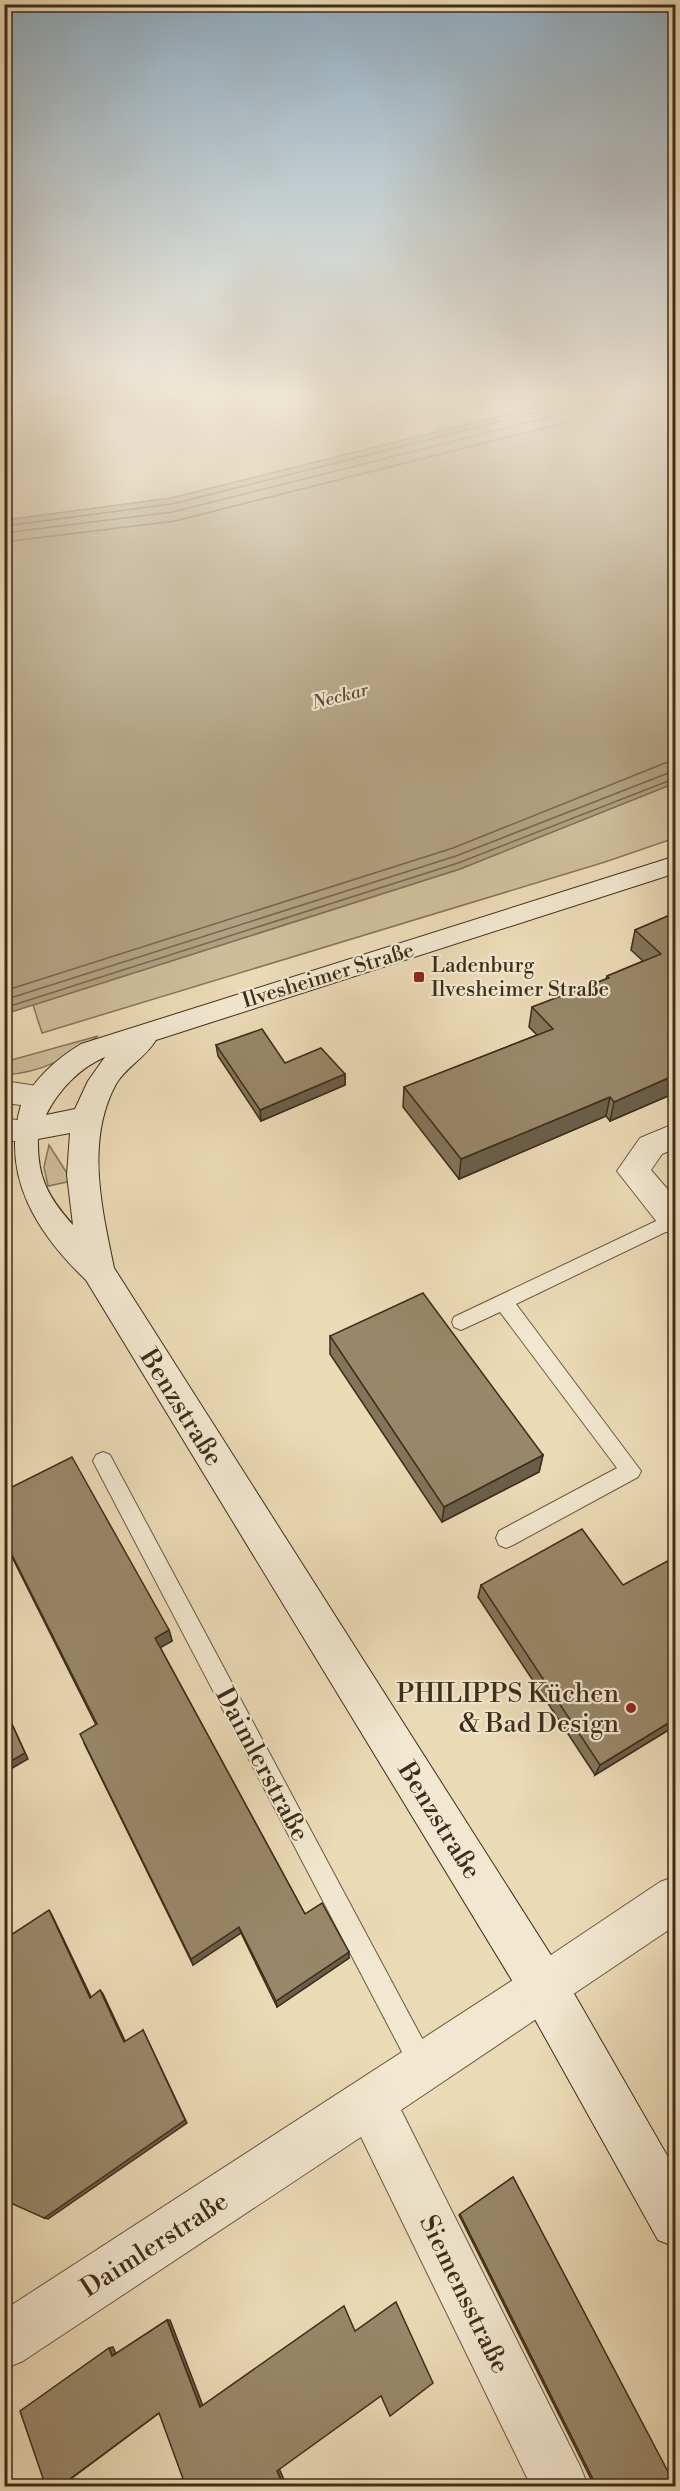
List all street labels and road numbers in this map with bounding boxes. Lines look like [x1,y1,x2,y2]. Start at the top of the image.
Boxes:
street label: Ilvesheimer Straße [239,937,417,1014]
street label: Benzstraße [132,1342,230,1472]
street label: Daimlerstraße [208,1682,316,1847]
street label: Benzstraße [390,1755,488,1885]
street label: Daimlerstraße [75,2185,234,2304]
street label: Siemensstraße [412,2210,516,2379]

